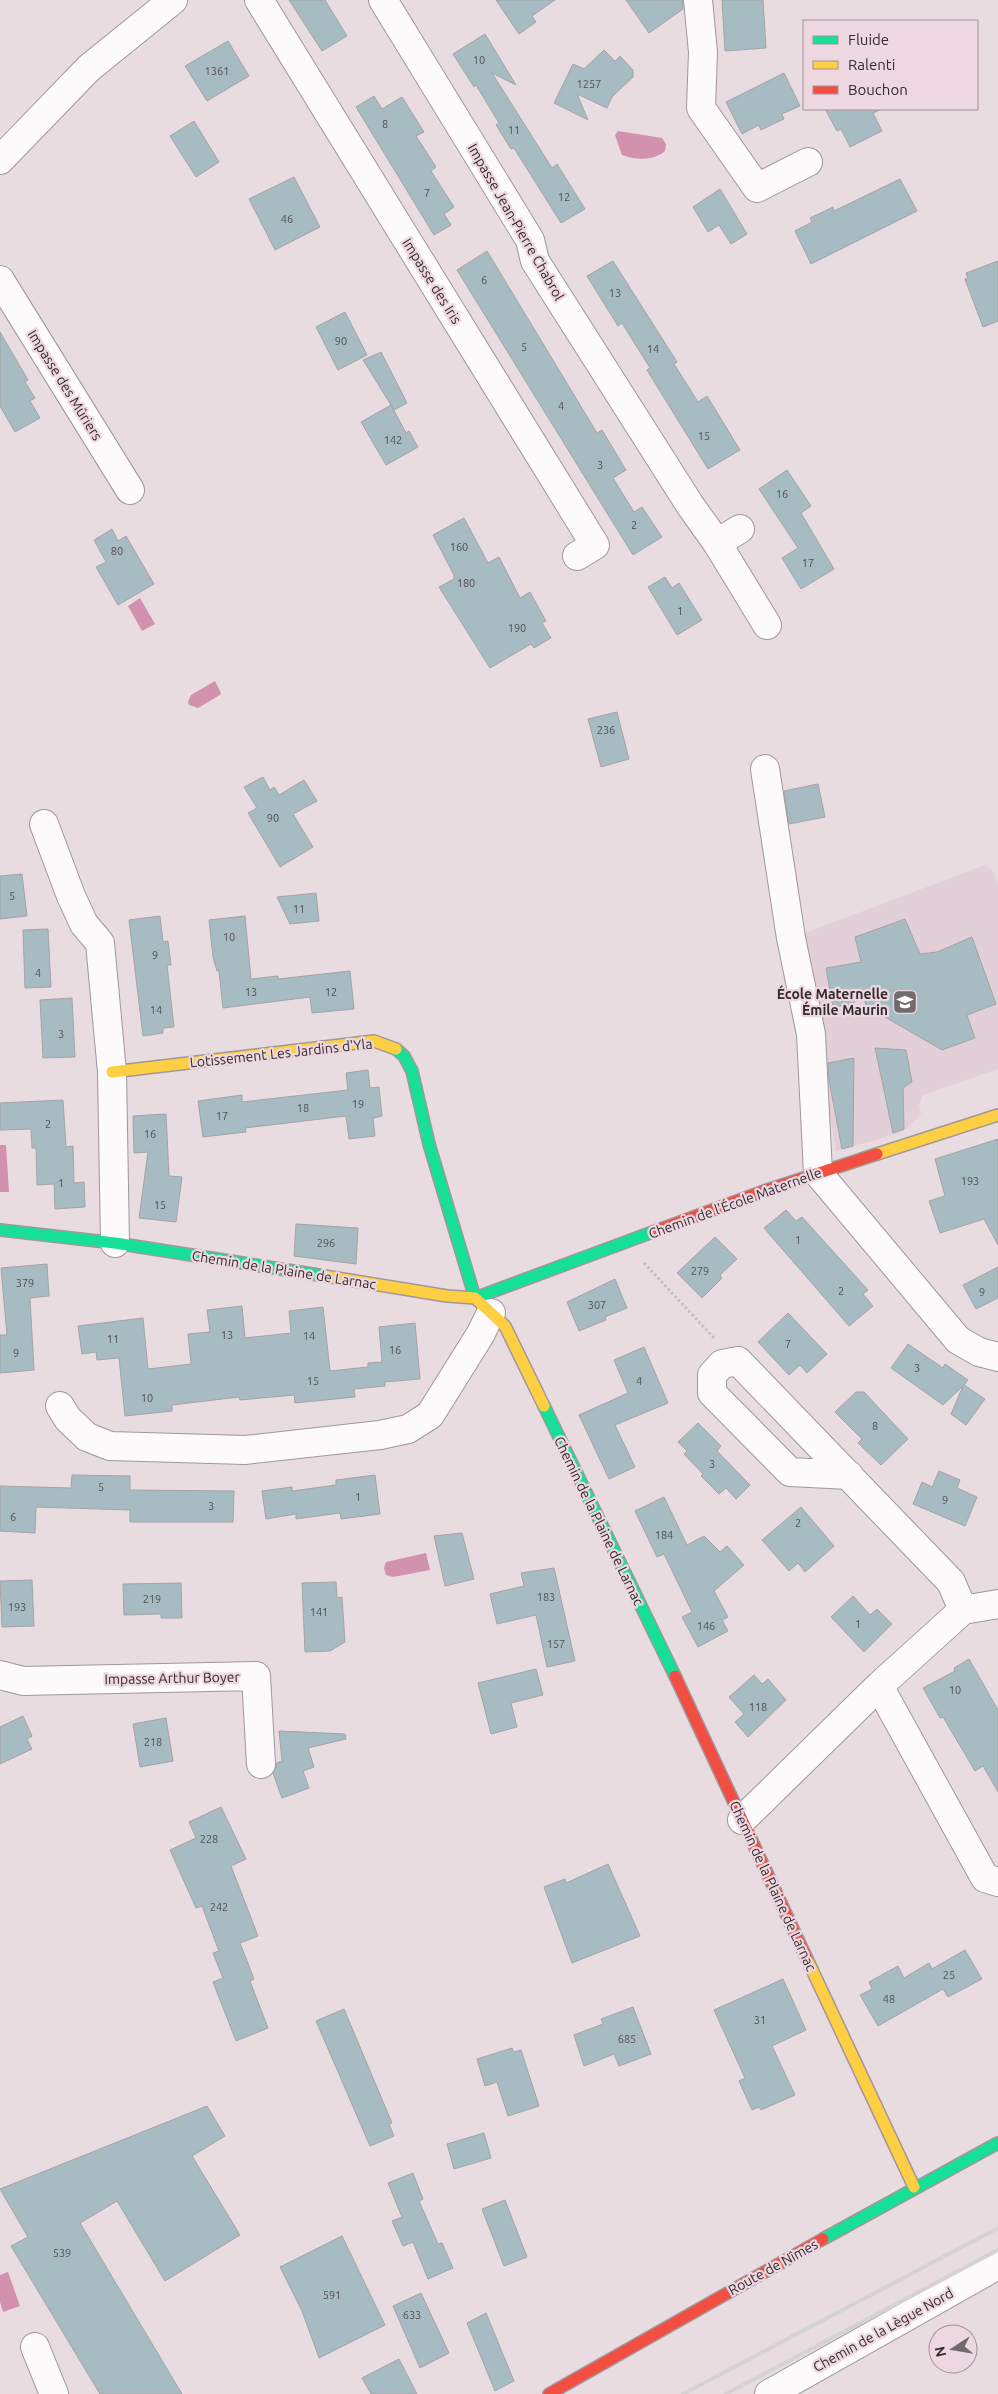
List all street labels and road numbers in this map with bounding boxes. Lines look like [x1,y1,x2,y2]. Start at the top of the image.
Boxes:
street label: Impasse Jean-Pierre Chabrol [465,141,568,303]
street label: Impasse des Iris [399,235,465,327]
street label: Impasse des Mûriers [24,327,106,443]
street label: Lotissement Les Jardins d'Yla [189,1035,373,1071]
street label: Chemin de l'École Maternelle [646,1163,824,1242]
street label: Chemin de la Plaine de Larnac [191,1248,378,1293]
street label: Chemin de la Plaine de Larnac [551,1434,647,1609]
street label: Impasse Arthur Boyer [104,1669,240,1687]
street label: Chemin de la Plaine de Larnac [726,1798,820,1974]
street label: Route de Nîmes [726,2236,820,2298]
street label: Chemin de la Lègue Nord [810,2284,956,2376]

